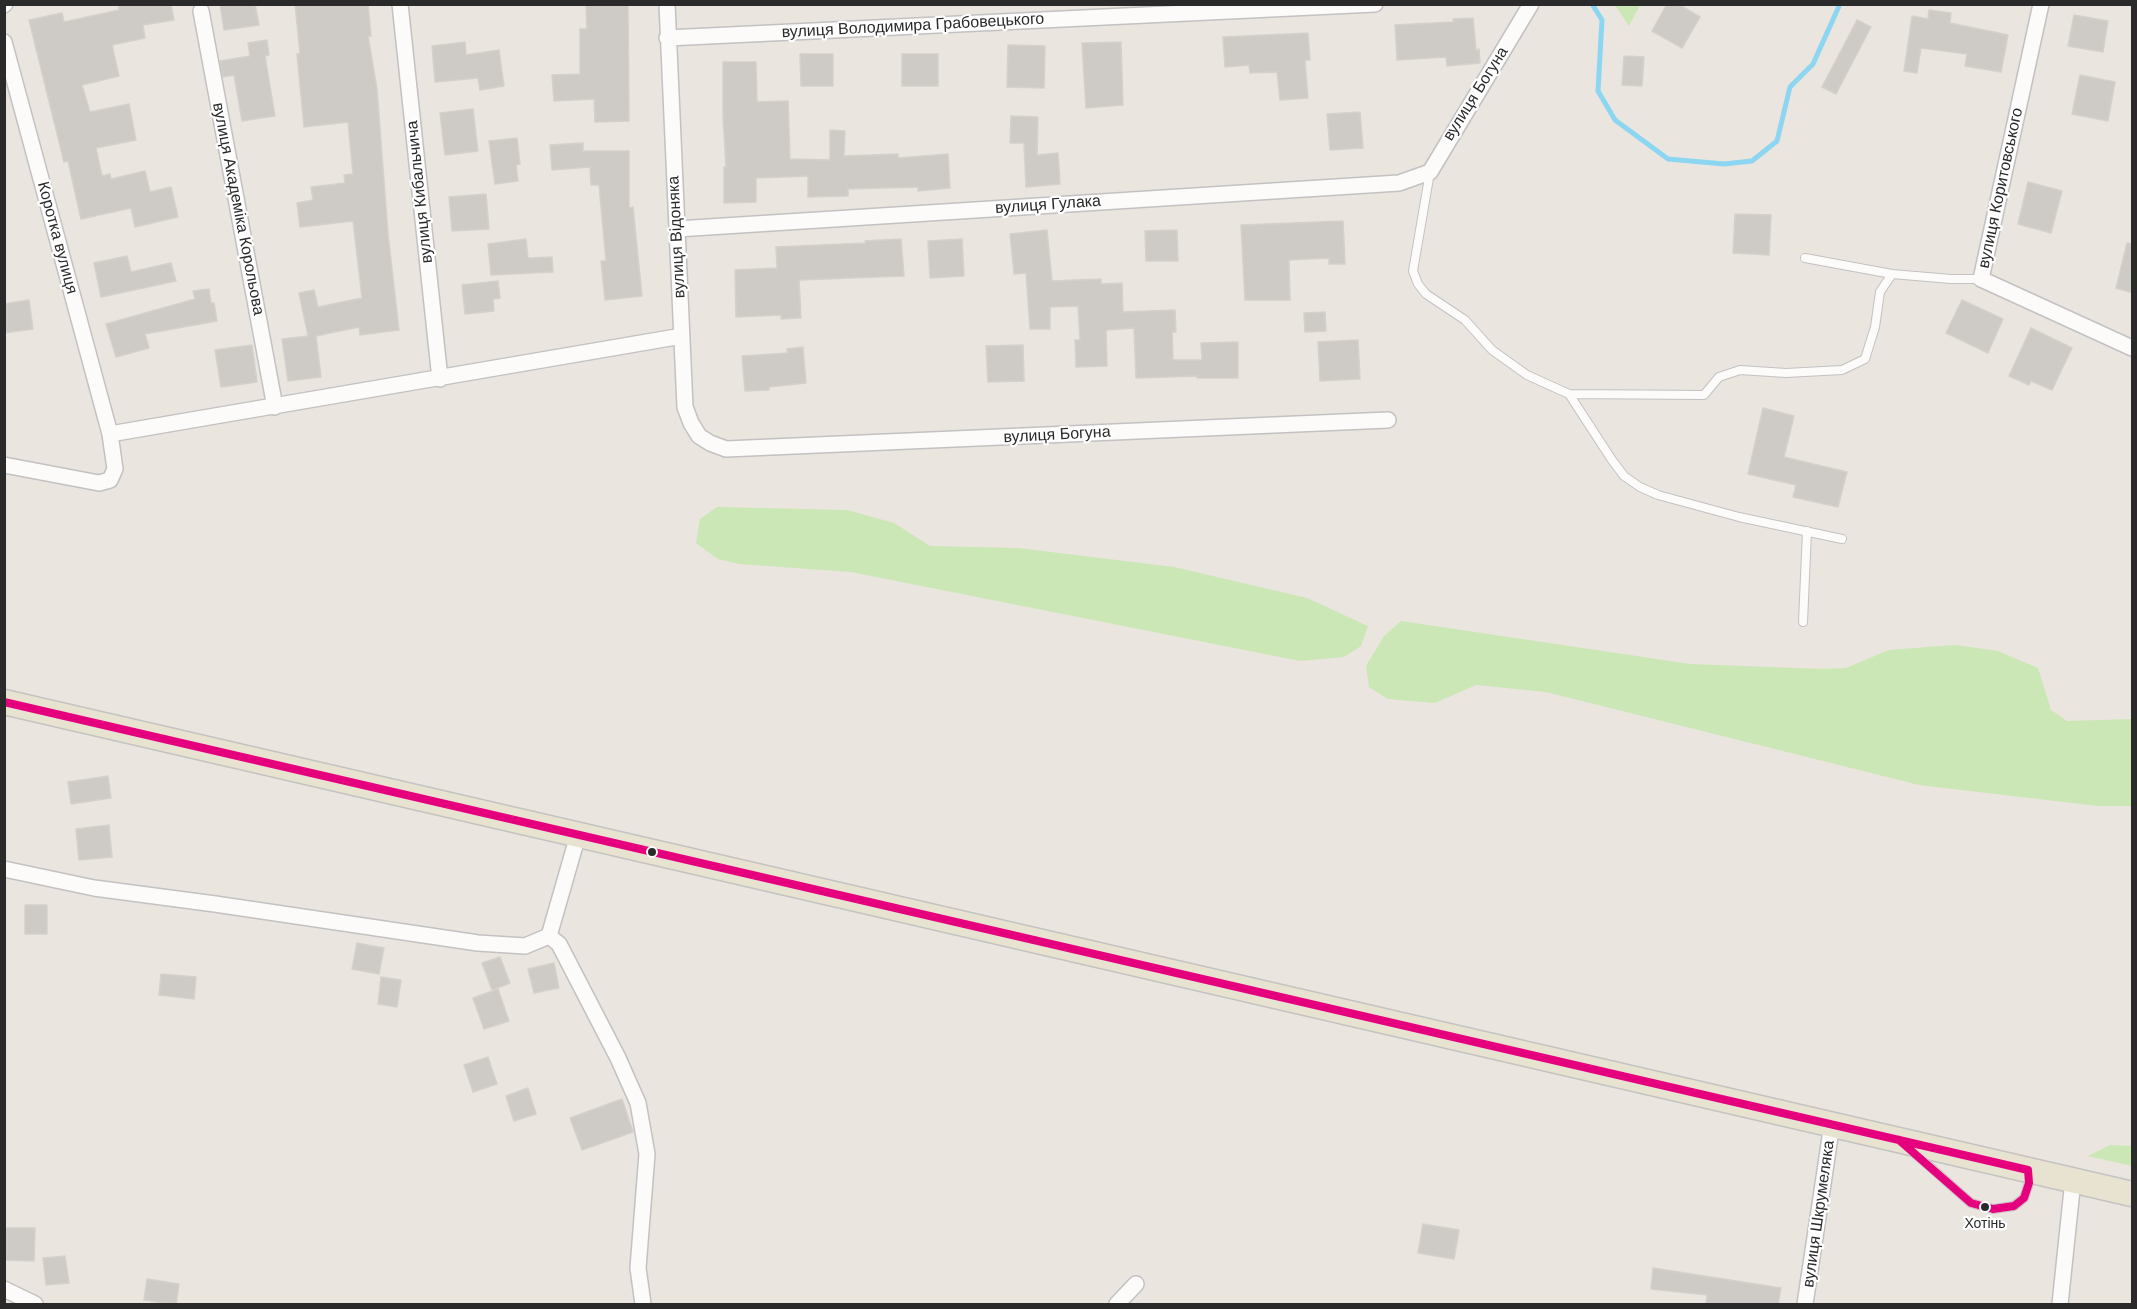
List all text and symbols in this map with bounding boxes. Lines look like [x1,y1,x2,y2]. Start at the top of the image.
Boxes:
street label: вулиця Володимира Грабовецького [781,10,1045,42]
street label: вулиця Богуна [1439,43,1513,145]
street label: вулиця Академіка Корольова [208,101,268,317]
street label: вулиця Коритовського [1975,106,2027,270]
street label: вулиця Кибальчича [403,120,437,264]
street label: вулиця Відоняка [664,175,690,299]
street label: Коротка вулиця [33,180,81,296]
street label: вулиця Гулака [994,192,1102,218]
street label: вулиця Богуна [1003,423,1111,447]
unlabelled marker [646,846,658,858]
street label: вулиця Шкрумеляка [1799,1139,1839,1289]
marker: Хотінь [1979,1201,1991,1213]
place label: Хотінь [1964,1216,2006,1232]

